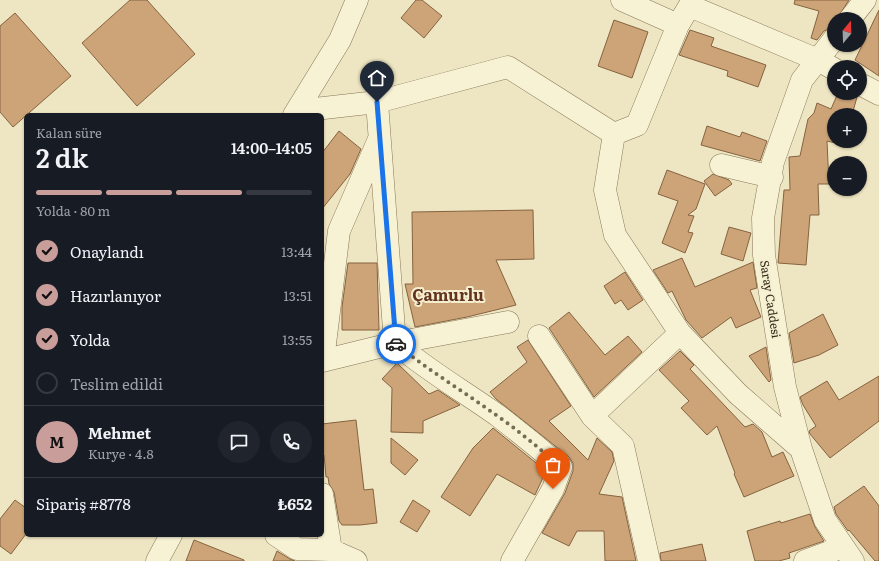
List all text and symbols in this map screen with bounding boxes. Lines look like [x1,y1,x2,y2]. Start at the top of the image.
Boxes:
north arrow [827,12,867,52]
map controls [827,12,867,196]
button: locate [827,60,867,100]
pin [360,61,394,102]
icon: home [366,67,388,89]
button: + [827,108,867,148]
text: Kalan süre [36,123,102,142]
text: 14:00–14:05 [231,136,312,159]
text: 2 dk [36,137,88,176]
button: − [827,156,867,196]
text: Yolda · 80 m [36,201,110,220]
icon: check [36,240,58,262]
text: Onaylandı [70,240,144,263]
text: 13:44 [281,242,312,261]
street label: Saray Caddesi [756,259,786,339]
district label: Çamurlu [412,282,484,306]
icon: check [36,284,58,306]
text: Hazırlanıyor [70,284,161,307]
text: 13:51 [283,286,312,305]
courier [376,324,416,364]
icon: check [36,328,58,350]
text: Yolda [70,328,110,351]
text: 13:55 [282,330,312,349]
icon: car [385,333,407,355]
text: Teslim edildi [70,372,163,395]
text: Mehmet [88,421,151,444]
button: chat [218,421,260,463]
button: phone [270,421,312,463]
text: M [50,430,64,453]
text: Kurye · 4.8 [88,444,154,463]
pin [536,448,570,489]
icon: bag [542,454,564,476]
text: Sipariş #8778 [36,492,131,515]
text: ₺652 [278,492,312,515]

